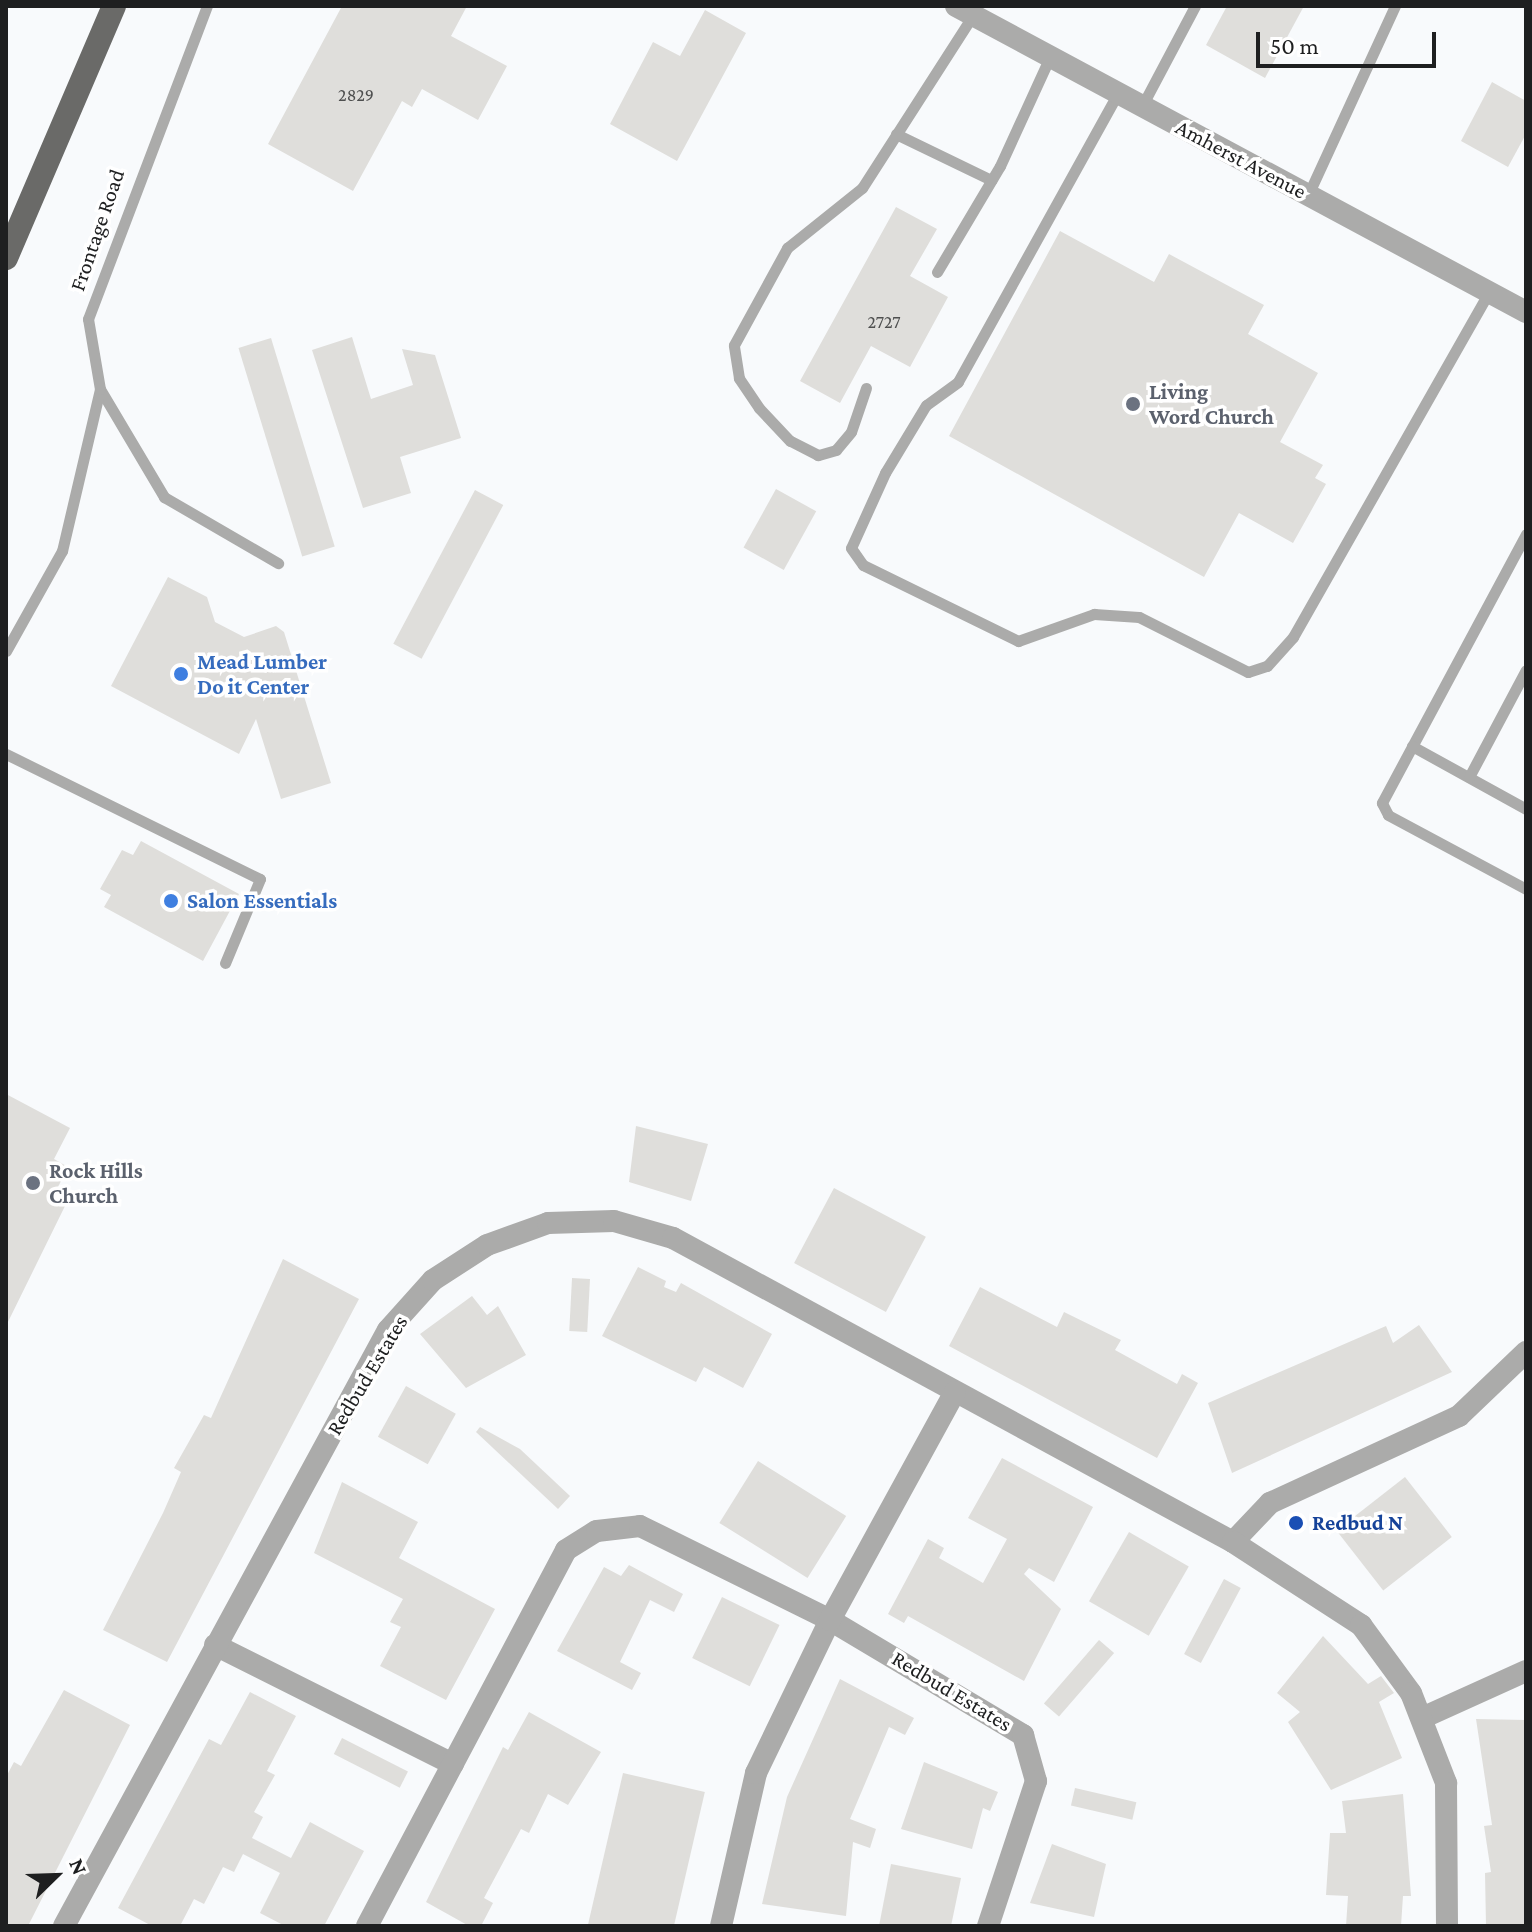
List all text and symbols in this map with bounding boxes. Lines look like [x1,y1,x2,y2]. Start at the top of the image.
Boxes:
scale bar [1260,16,1440,66]
text: 50 m [1270,32,1319,59]
house number: 2829 [338,84,374,106]
street label: Amherst Avenue [1171,114,1311,204]
street label: Frontage Road [64,166,130,294]
house number: 2727 [867,311,901,333]
place label: Living Word Church [1149,378,1274,430]
marker: Living Word Church [1124,395,1142,413]
place label: Mead Lumber Do it Center [197,648,327,700]
marker: Mead Lumber Do it Center [172,665,190,683]
place label: Salon Essentials [187,888,337,914]
marker: Salon Essentials [162,892,180,910]
place label: Rock Hills Church [49,1157,143,1208]
marker: Rock Hills Church [24,1174,42,1192]
street label: Redbud Estates [321,1310,413,1440]
place label: Redbud N [1312,1510,1403,1536]
marker: Redbud N [1287,1514,1305,1532]
street label: Redbud Estates [887,1645,1017,1737]
north arrow [16,1836,96,1916]
text: N [64,1855,93,1878]

